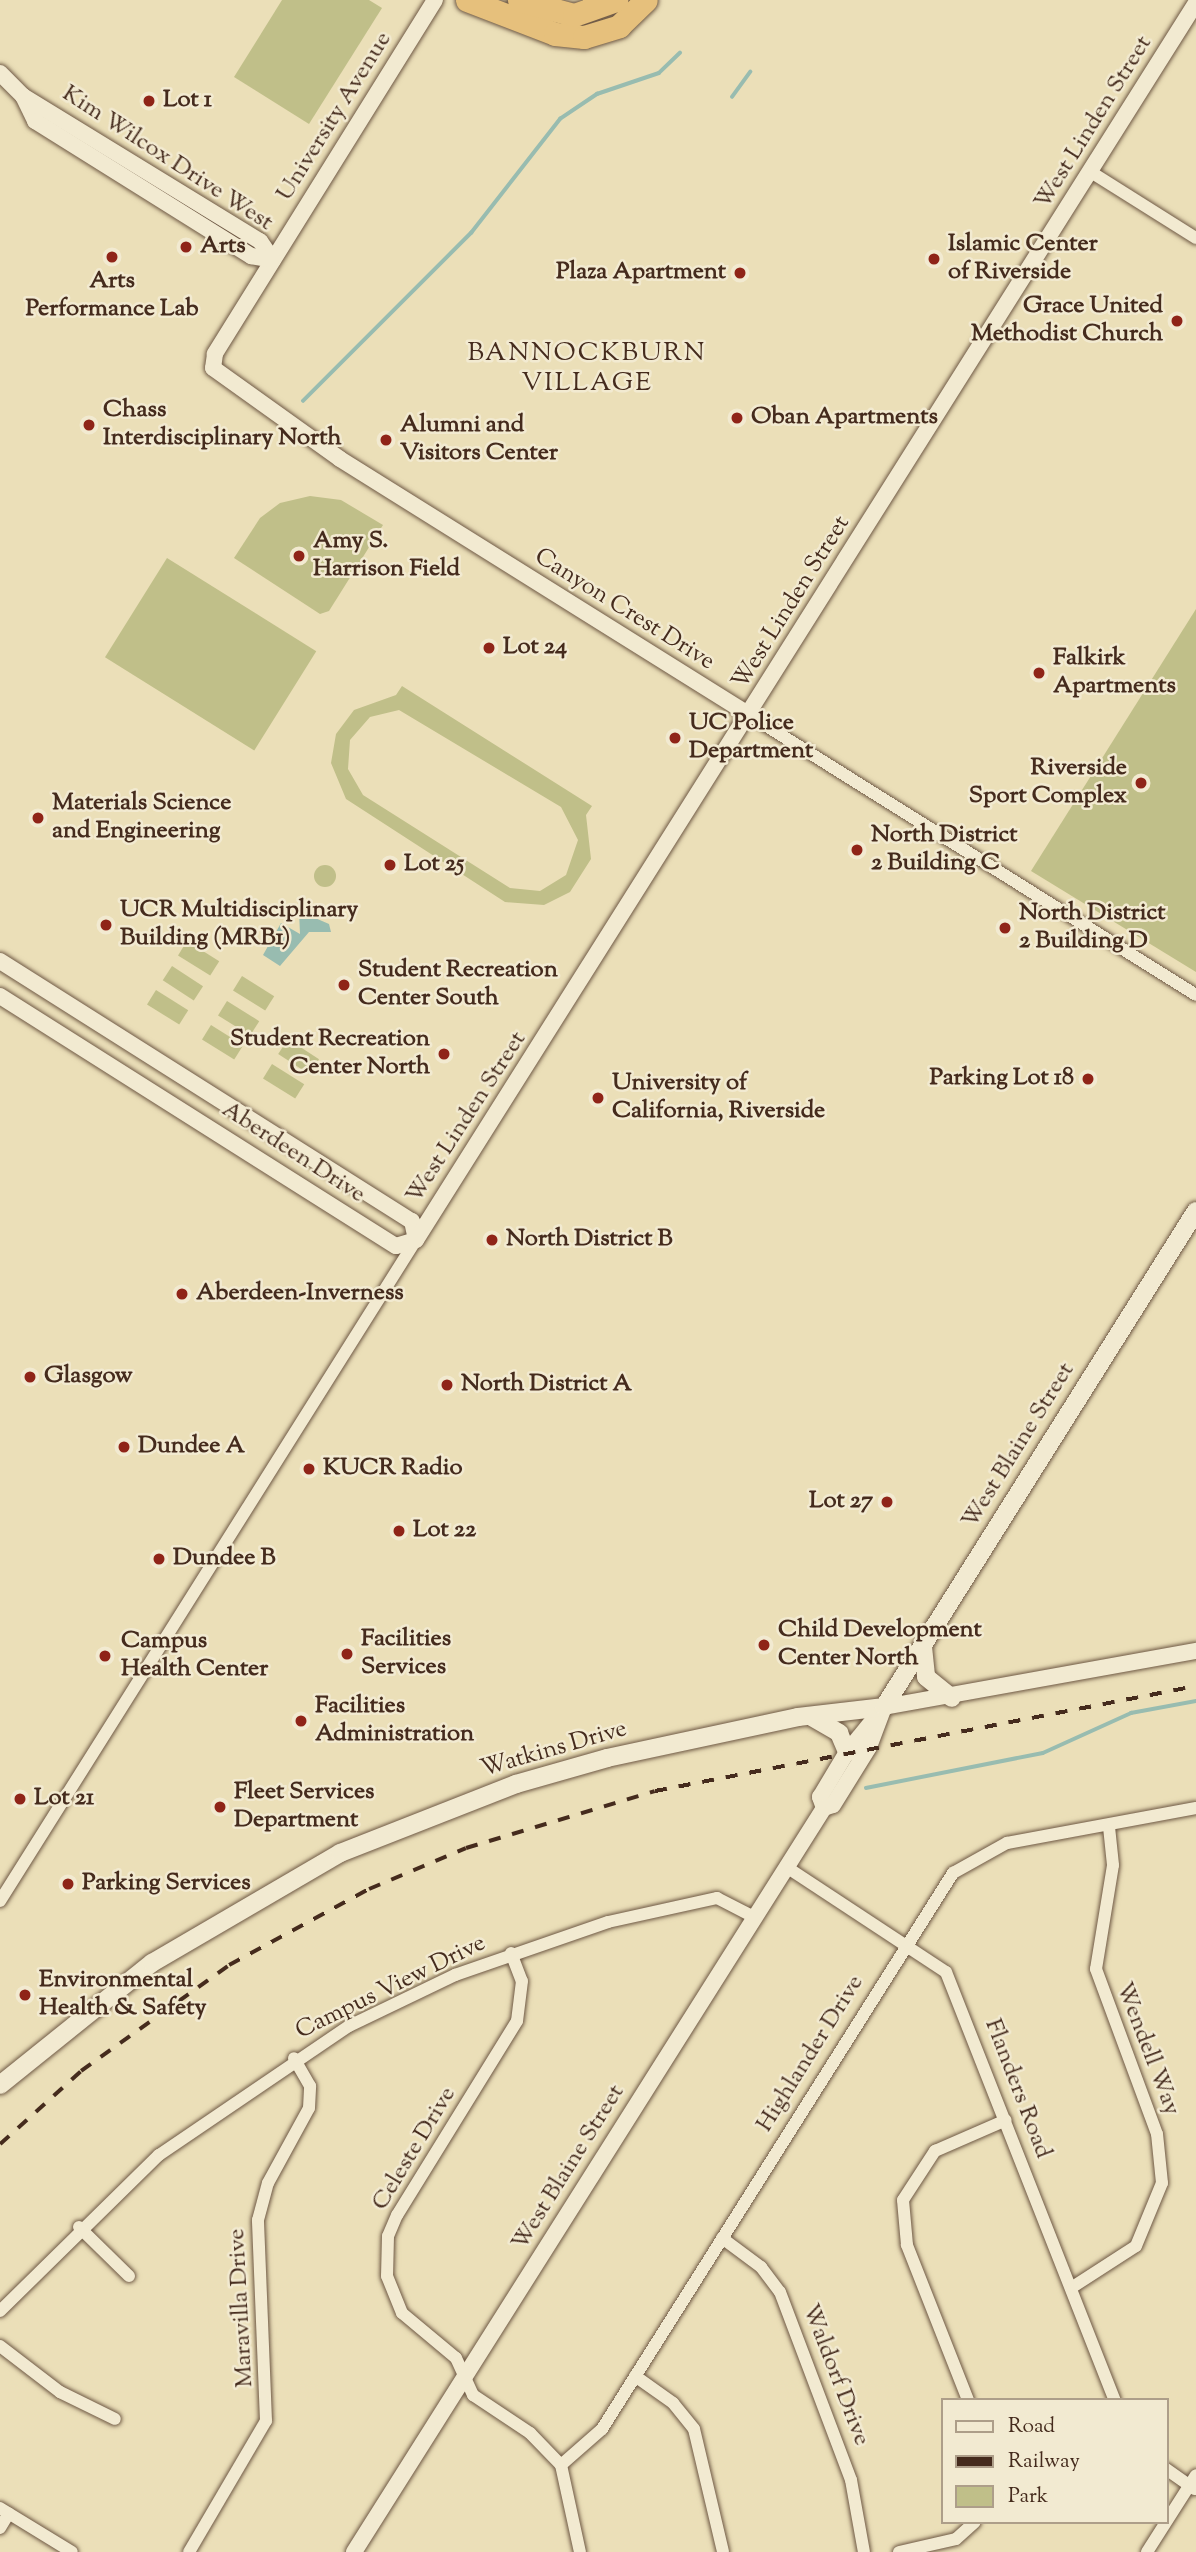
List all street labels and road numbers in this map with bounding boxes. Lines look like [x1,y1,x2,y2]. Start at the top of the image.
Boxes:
street label: University Avenue [271,27,399,207]
street label: West Linden Street [1029,31,1159,215]
street label: Kim Wilcox Drive West [56,80,278,238]
street label: West Linden Street [727,511,857,695]
street label: Canyon Crest Drive [529,543,719,677]
street label: West Linden Street [401,1027,533,1209]
street label: Aberdeen Drive [216,1096,370,1210]
street label: West Blaine Street [956,1358,1082,1534]
street label: Watkins Drive [478,1715,630,1785]
street label: Campus View Drive [291,1930,491,2046]
street label: Highlander Drive [751,1970,871,2138]
street label: Wendell Way [1108,1978,1186,2120]
street label: Flanders Road [977,2015,1057,2163]
street label: West Blaine Street [506,2080,632,2256]
street label: Celeste Drive [367,2082,463,2216]
street label: Maravilla Drive [223,2228,261,2388]
street label: Waldorf Drive [795,2300,875,2450]

